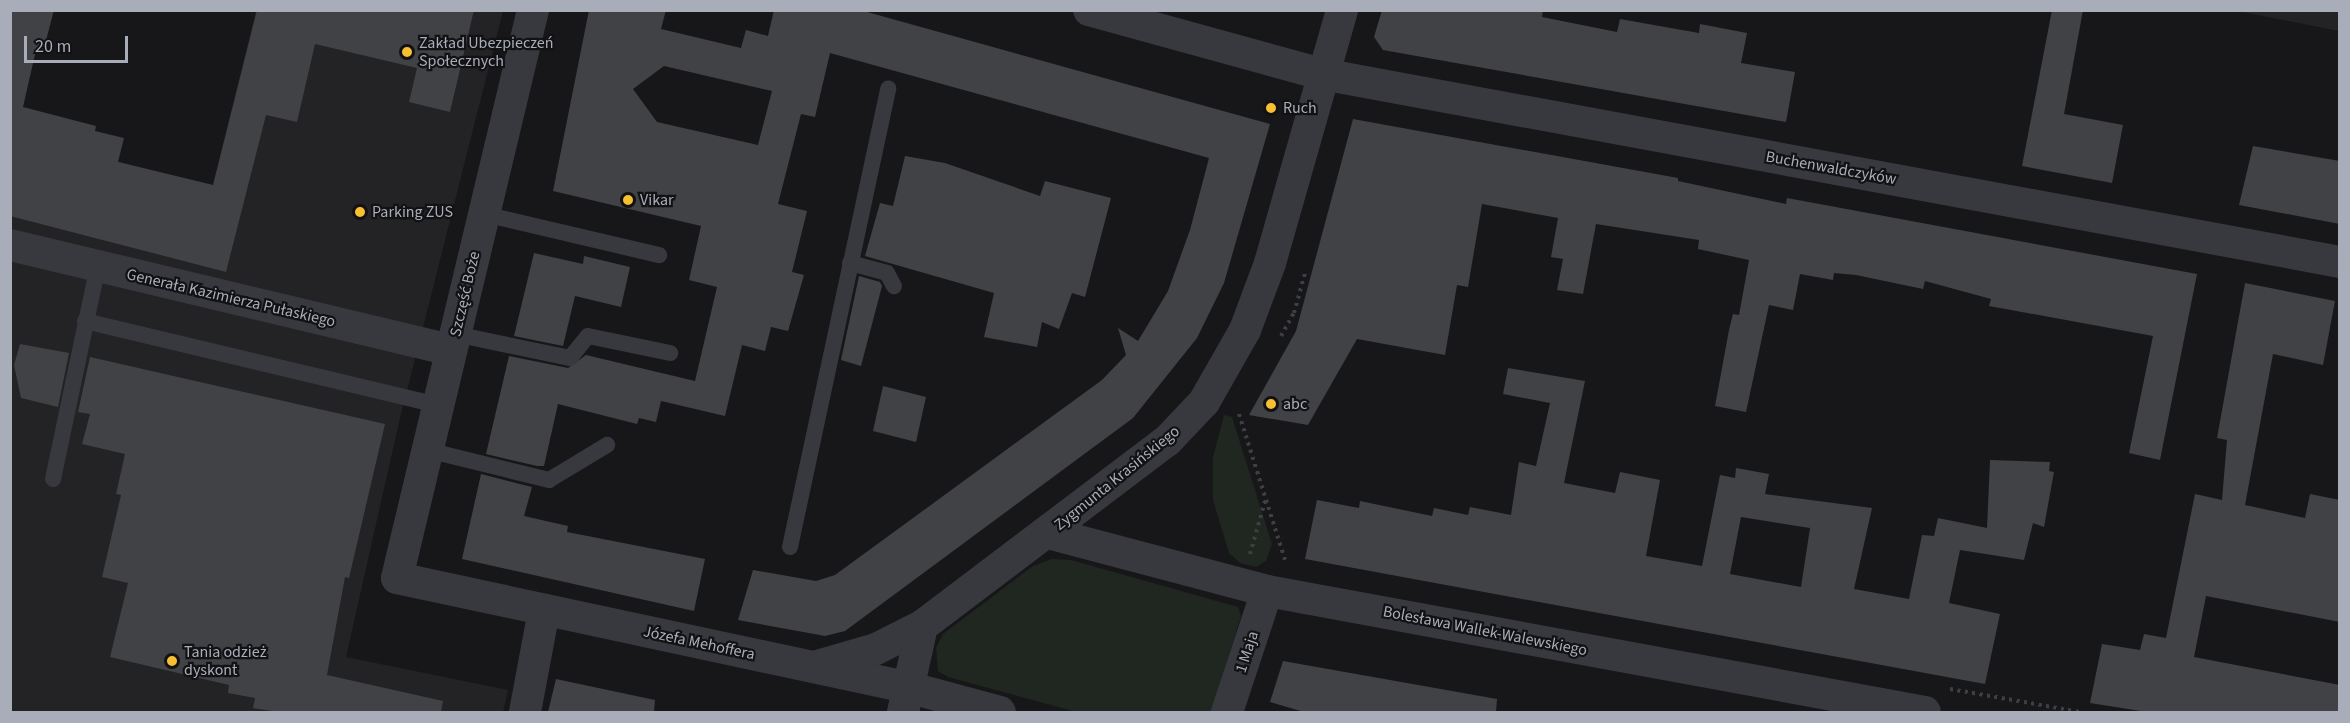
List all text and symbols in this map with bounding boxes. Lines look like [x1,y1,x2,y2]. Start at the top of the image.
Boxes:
scale bar [27,24,130,62]
place label: Zakład Ubezpieczeń Społecznych [419,33,554,71]
text: 20 m [35,34,71,59]
marker: Zakład Ubezpieczeń Społecznych [400,45,414,59]
place label: Ruch [1283,98,1317,118]
marker: Ruch [1264,101,1278,115]
street label: Buchenwaldczyków [1764,147,1898,189]
place label: Vikar [640,190,674,210]
marker: Vikar [621,193,635,207]
place label: Parking ZUS [372,202,453,222]
marker: Parking ZUS [353,205,367,219]
street label: Szczęść Boże [446,250,484,338]
street label: Generała Kazimierza Pułaskiego [125,265,337,331]
place label: abc [1283,394,1307,414]
marker: abc [1264,397,1278,411]
street label: Zygmunta Krasińskiego [1050,422,1184,534]
street label: Bolesława Wallek-Walewskiego [1381,602,1589,660]
street label: Józefa Mehoffera [641,622,757,664]
street label: 1 Maja [1231,629,1263,675]
place label: Tania odzież dyskont [184,642,266,680]
marker: Tania odzież dyskont [165,654,179,668]

